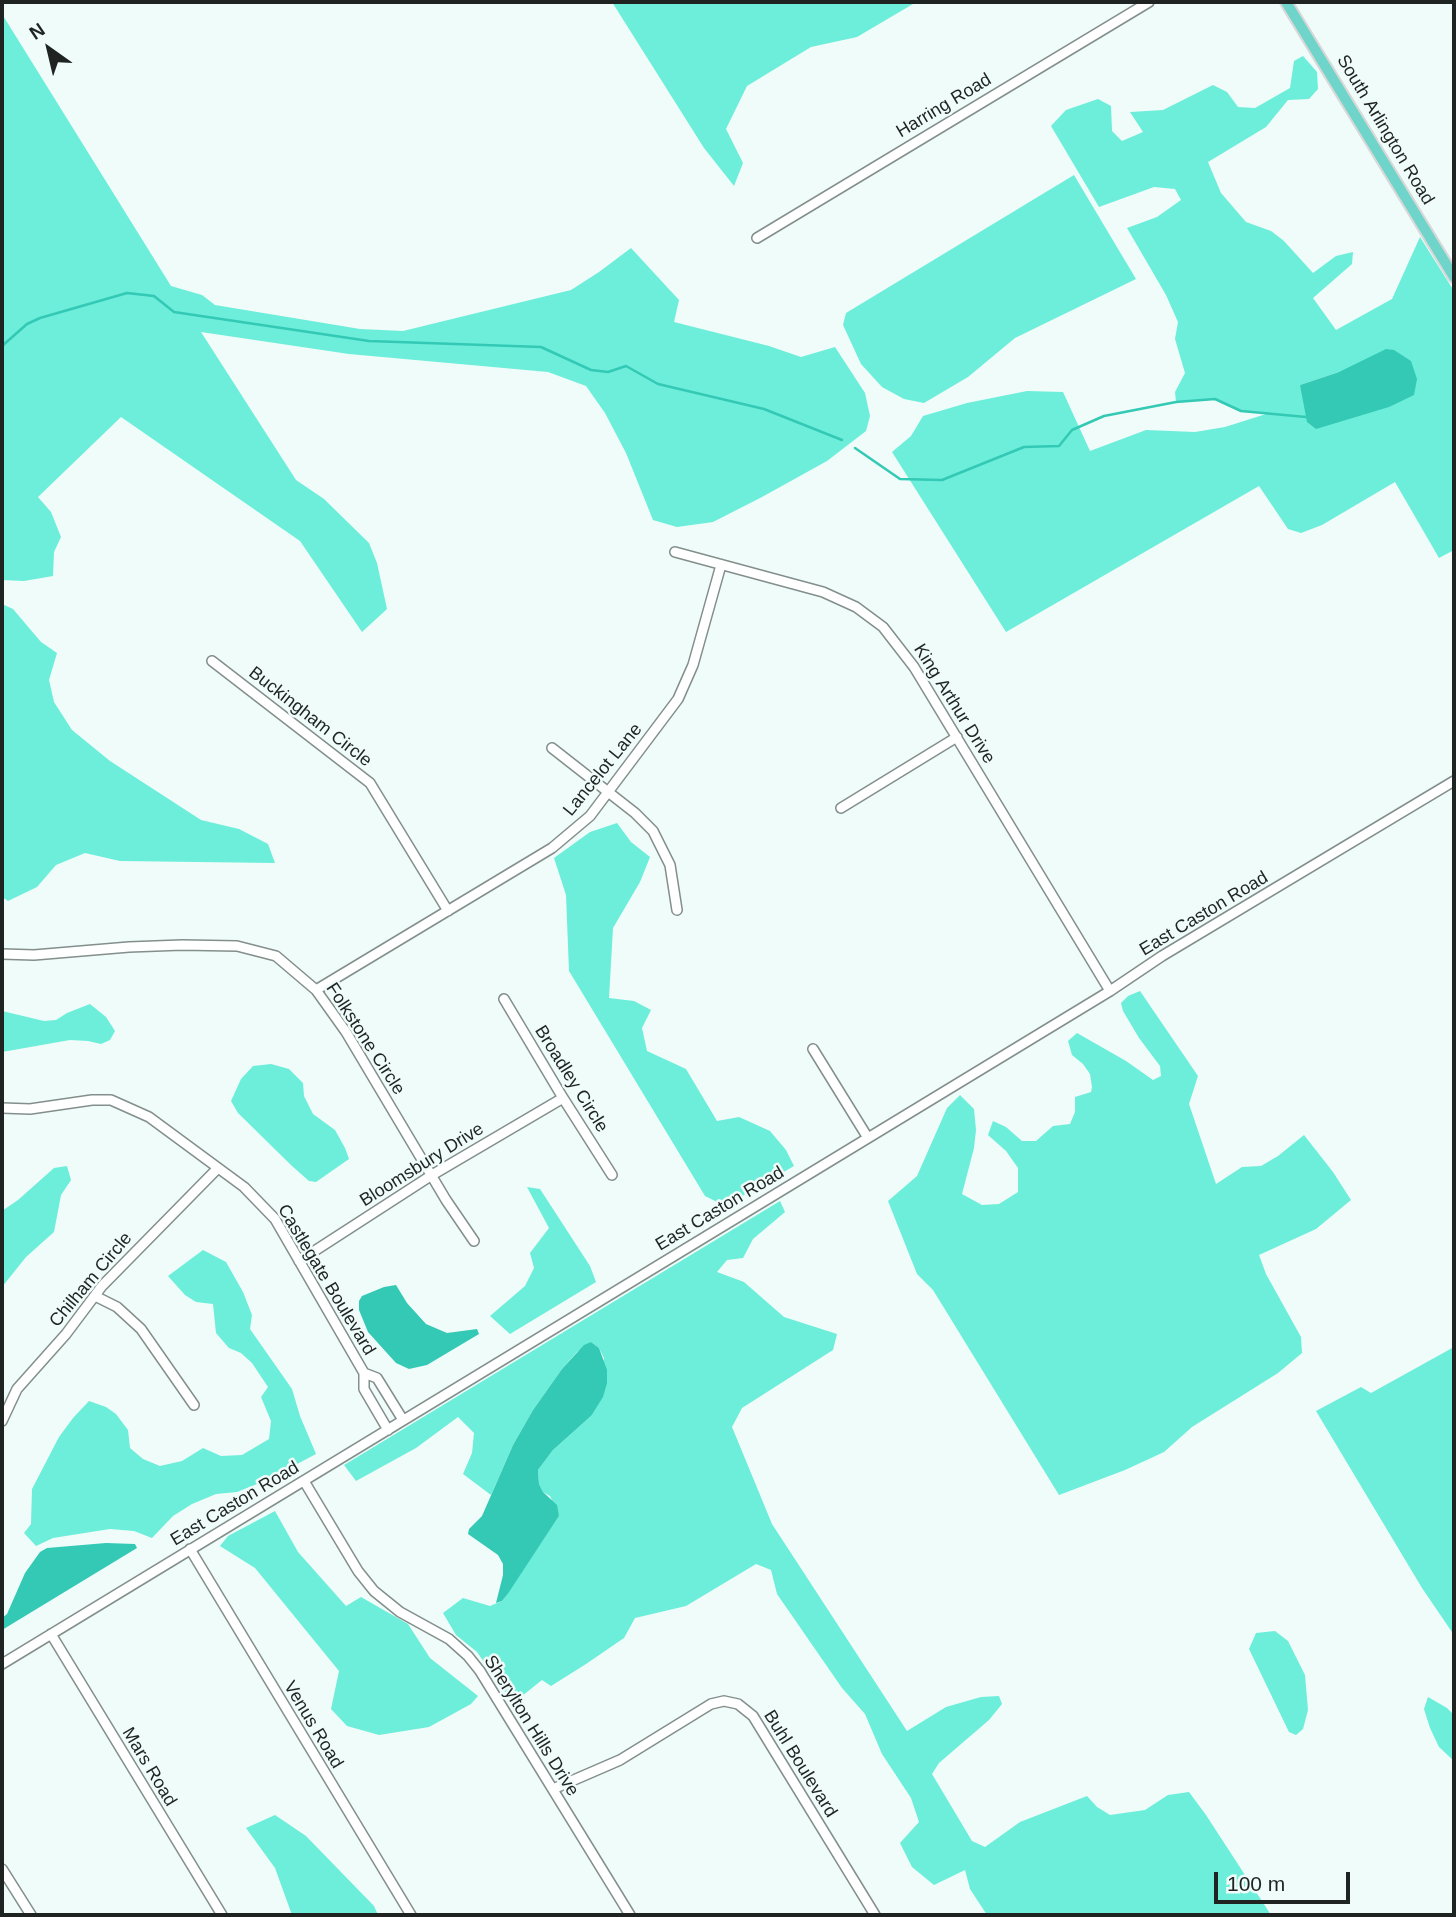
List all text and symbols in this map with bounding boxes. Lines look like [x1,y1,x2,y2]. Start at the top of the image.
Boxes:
north arrow [14,14,84,84]
text: N [25,19,49,44]
street label: South Arlington Road [1332,51,1438,209]
street label: Harring Road [893,69,995,143]
street label: King Arthur Drive [909,640,999,768]
street label: Buckingham Circle [244,662,376,772]
street label: Lancelot Lane [559,719,647,821]
street label: East Caston Road [1136,867,1272,961]
street label: Folkstone Circle [321,979,409,1099]
street label: Broadley Circle [530,1022,612,1136]
street label: Bloomsbury Drive [356,1118,488,1212]
street label: East Caston Road [652,1162,788,1256]
street label: Castlegate Boulevard [272,1201,380,1359]
street label: Chilham Circle [45,1228,137,1332]
street label: East Caston Road [167,1457,303,1551]
street label: Sherylton Hills Drive [479,1652,583,1800]
street label: Venus Road [278,1677,348,1773]
street label: Buhl Boulevard [758,1707,842,1821]
street label: Mars Road [117,1724,181,1810]
scale bar [1218,1857,1354,1901]
text: 100 m [1227,1872,1285,1895]

